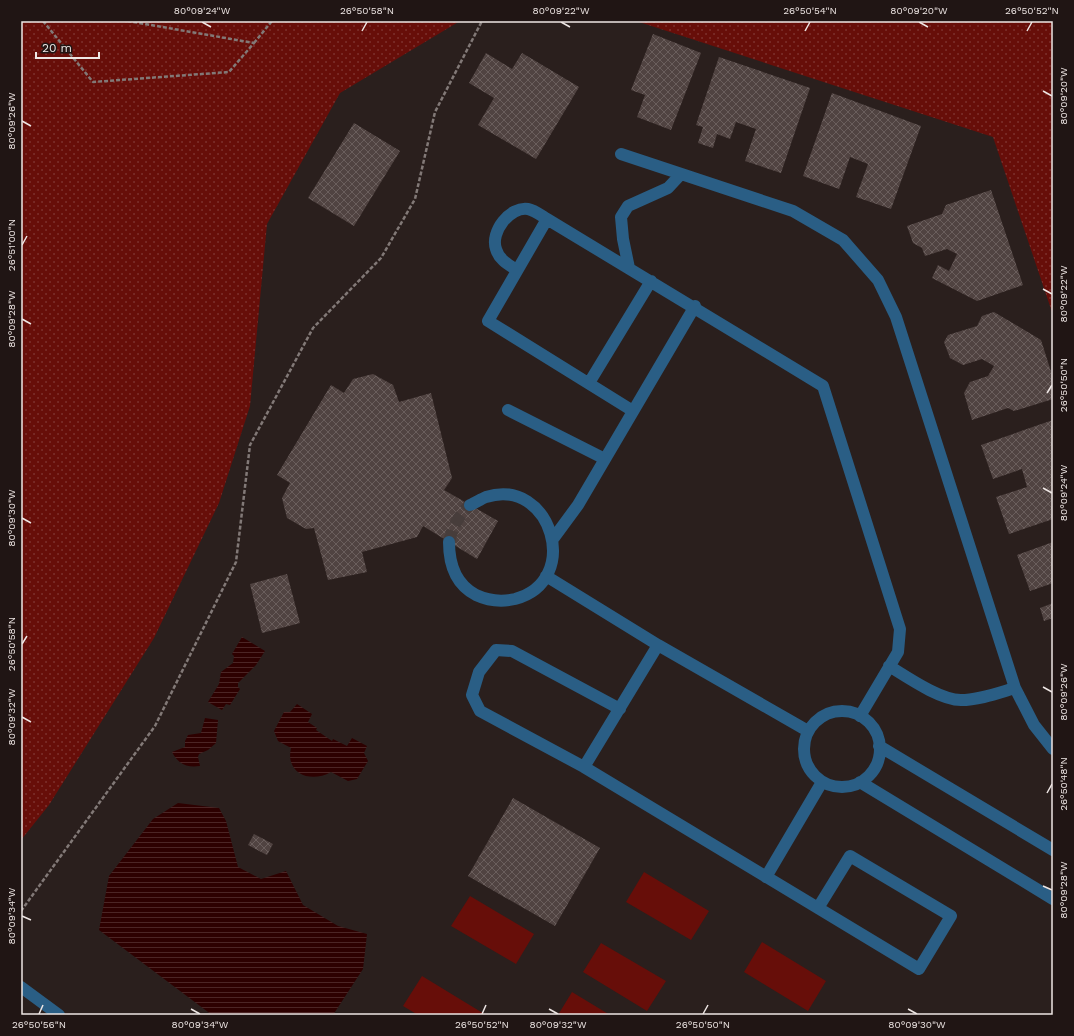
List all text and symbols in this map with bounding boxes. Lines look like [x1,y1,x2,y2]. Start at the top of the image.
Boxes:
text: 80°09'24"W [174,5,231,16]
text: 26°50'58"N [340,5,394,16]
text: 80°09'22"W [532,5,590,16]
text: 26°50'54"N [783,5,837,16]
text: 80°09'20"W [890,5,948,16]
text: 26°50'52"N [1005,5,1059,16]
scale bar [36,34,99,60]
text: 20 m [42,41,72,55]
text: 80°09'20"W [1058,67,1069,125]
text: 80°09'26"W [6,92,17,150]
text: 26°51'00"N [6,219,17,271]
text: 80°09'22"W [1058,265,1069,323]
text: 80°09'28"W [6,290,17,348]
text: 26°50'50"N [1058,358,1069,412]
text: 80°09'24"W [1058,464,1069,521]
text: 80°09'30"W [6,489,17,547]
text: 26°50'58"N [6,617,17,671]
text: 80°09'26"W [1058,663,1069,721]
text: 80°09'32"W [6,688,17,746]
text: 26°50'48"N [1058,757,1069,811]
text: 80°09'28"W [1058,861,1069,919]
text: 80°09'34"W [6,887,17,944]
text: 26°50'56"N [12,1019,66,1030]
text: 80°09'34"W [172,1019,229,1030]
text: 26°50'52"N [455,1019,509,1030]
text: 80°09'32"W [529,1019,587,1030]
text: 26°50'50"N [676,1019,730,1030]
text: 80°09'30"W [888,1019,946,1030]

